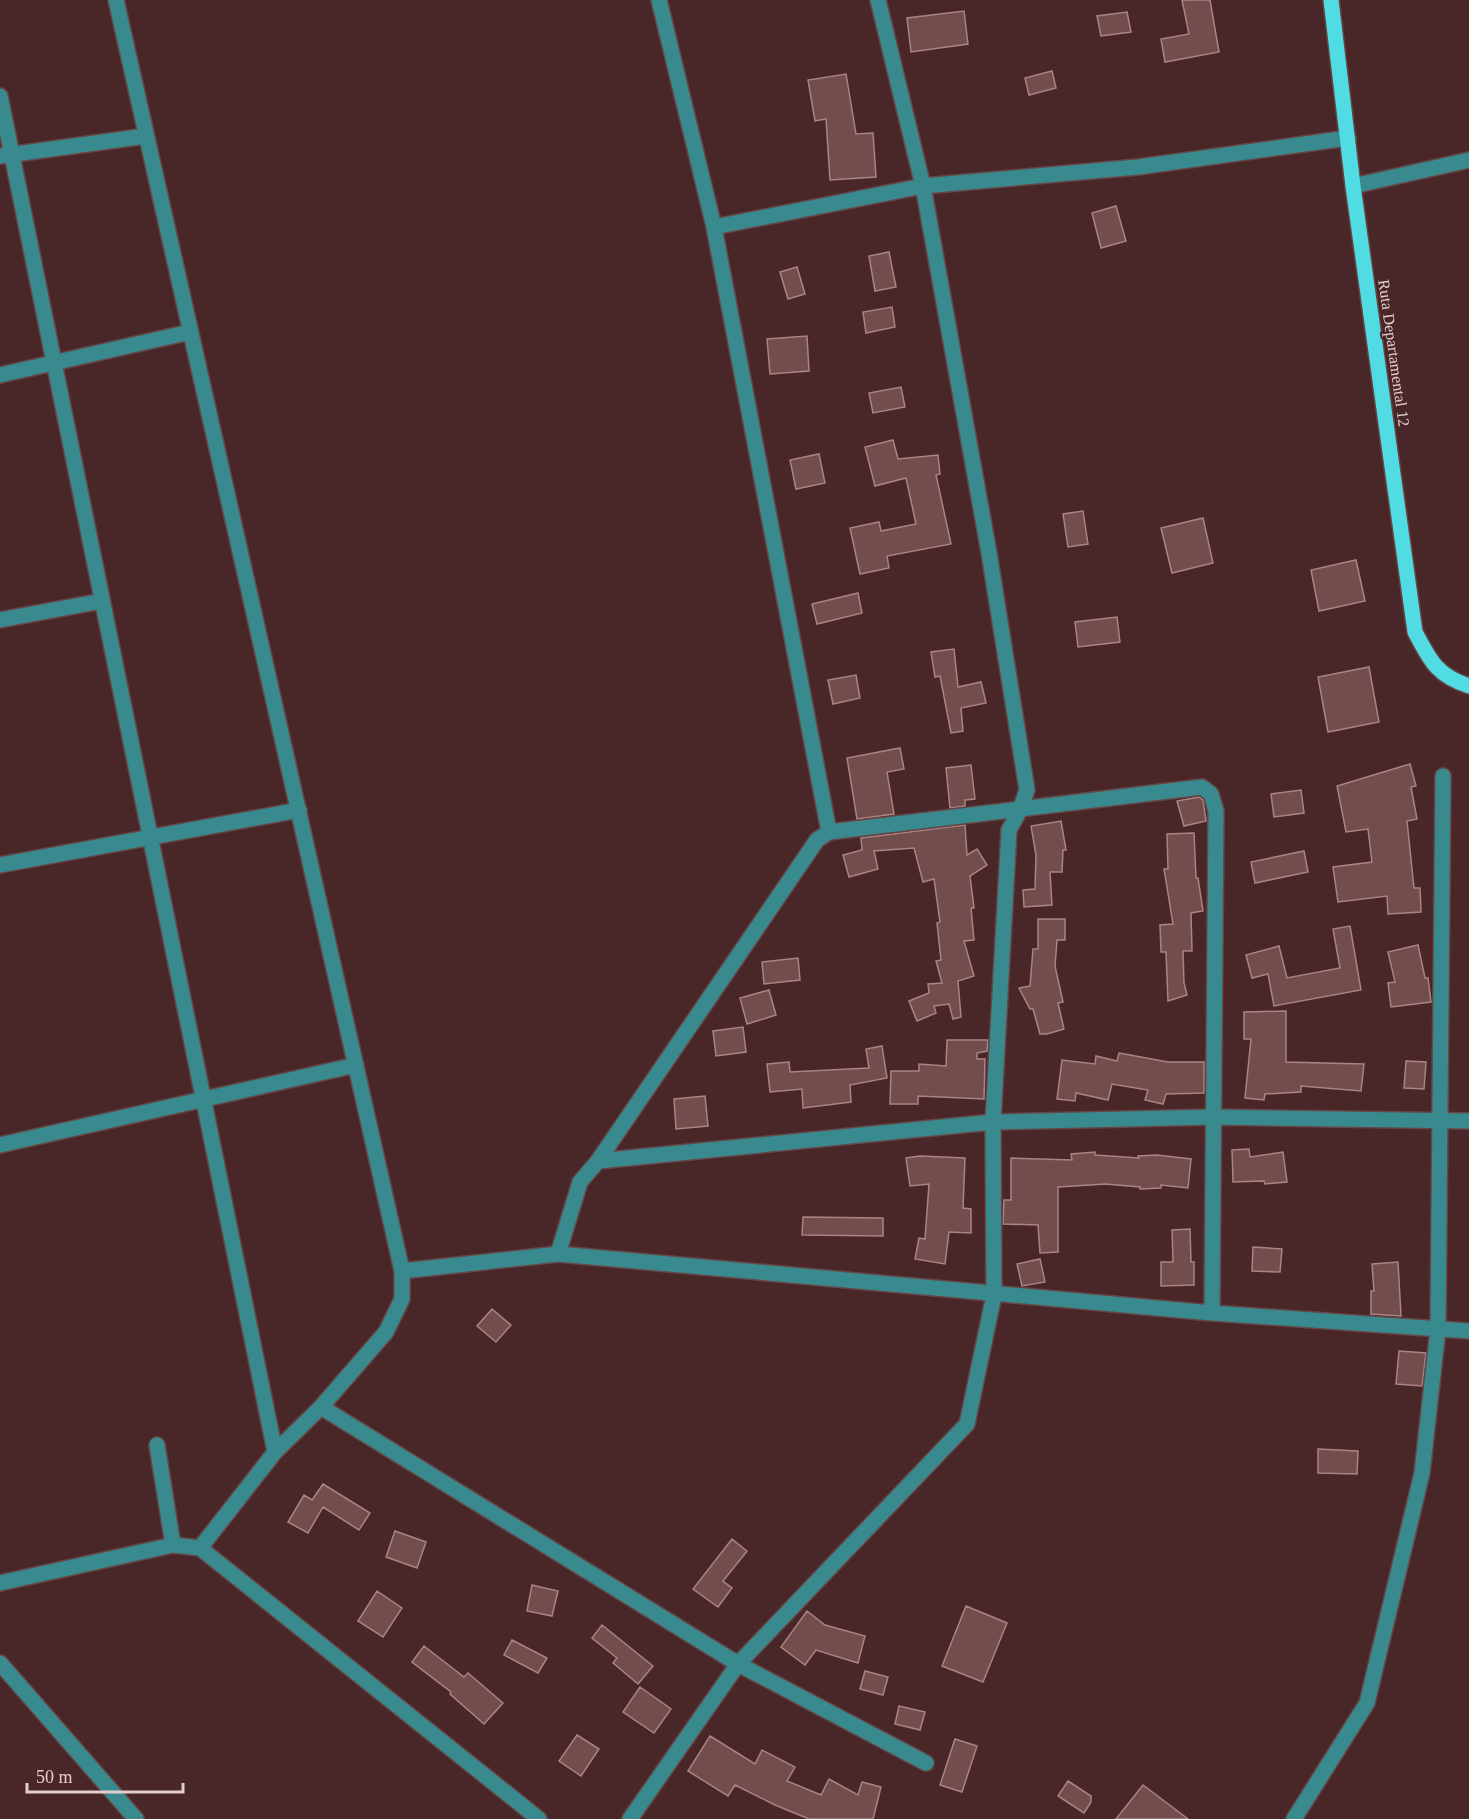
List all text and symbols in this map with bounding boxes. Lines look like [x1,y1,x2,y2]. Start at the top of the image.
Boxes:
street label: Ruta Departamental 12 [1374,278,1413,428]
scale bar [27,1756,183,1794]
text: 50 m [36,1767,73,1787]

